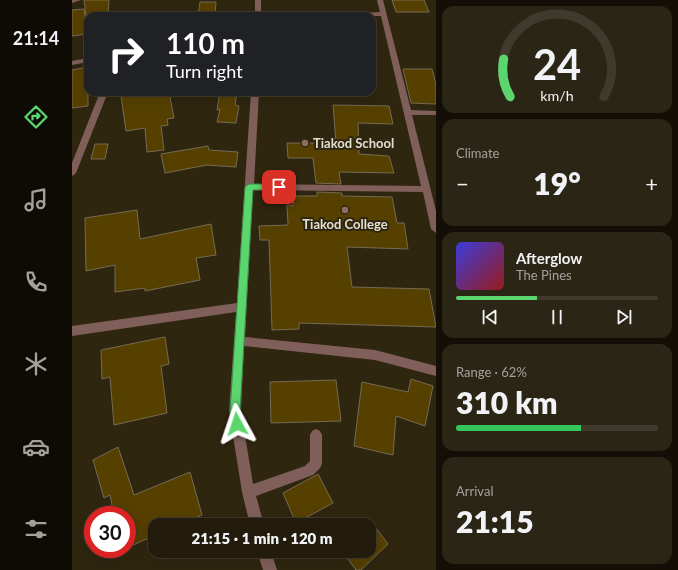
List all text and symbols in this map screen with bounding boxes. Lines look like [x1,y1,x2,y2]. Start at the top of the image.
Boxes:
text: 110 m [166,26,245,60]
text: 21:14 [13,27,59,49]
icon: right [100,28,152,80]
text: 24 [533,39,581,89]
text: Turn right [166,60,243,82]
text: km/h [540,87,574,104]
icon: directions [22,103,50,131]
place label: Tiakod School [313,135,394,151]
marker: Tiakod School [300,138,310,148]
text: Climate [456,145,499,161]
text: 19° [533,165,581,201]
pin [262,170,296,204]
text: − [456,170,469,197]
text: + [645,170,658,197]
icon: arrive [268,176,290,198]
icon: music [22,186,50,214]
marker: Tiakod College [340,205,350,215]
place label: Tiakod College [302,216,388,232]
text: Afterglow [516,249,582,267]
text: The Pines [516,267,572,283]
icon: phone [22,268,50,296]
icon: previous [479,306,501,328]
icon: pause [546,306,568,328]
icon: next [613,306,635,328]
icon: climate [22,350,50,378]
text: Range · 62% [456,364,527,380]
text: 310 km [456,384,557,420]
position arrow [216,403,258,445]
icon: car [22,433,50,461]
text: Arrival [456,483,493,499]
text: 21:15 [456,503,534,539]
speed limit sign: 30 [84,506,136,558]
icon: filters [22,515,50,543]
text: 21:15 · 1 min · 120 m [191,529,333,547]

